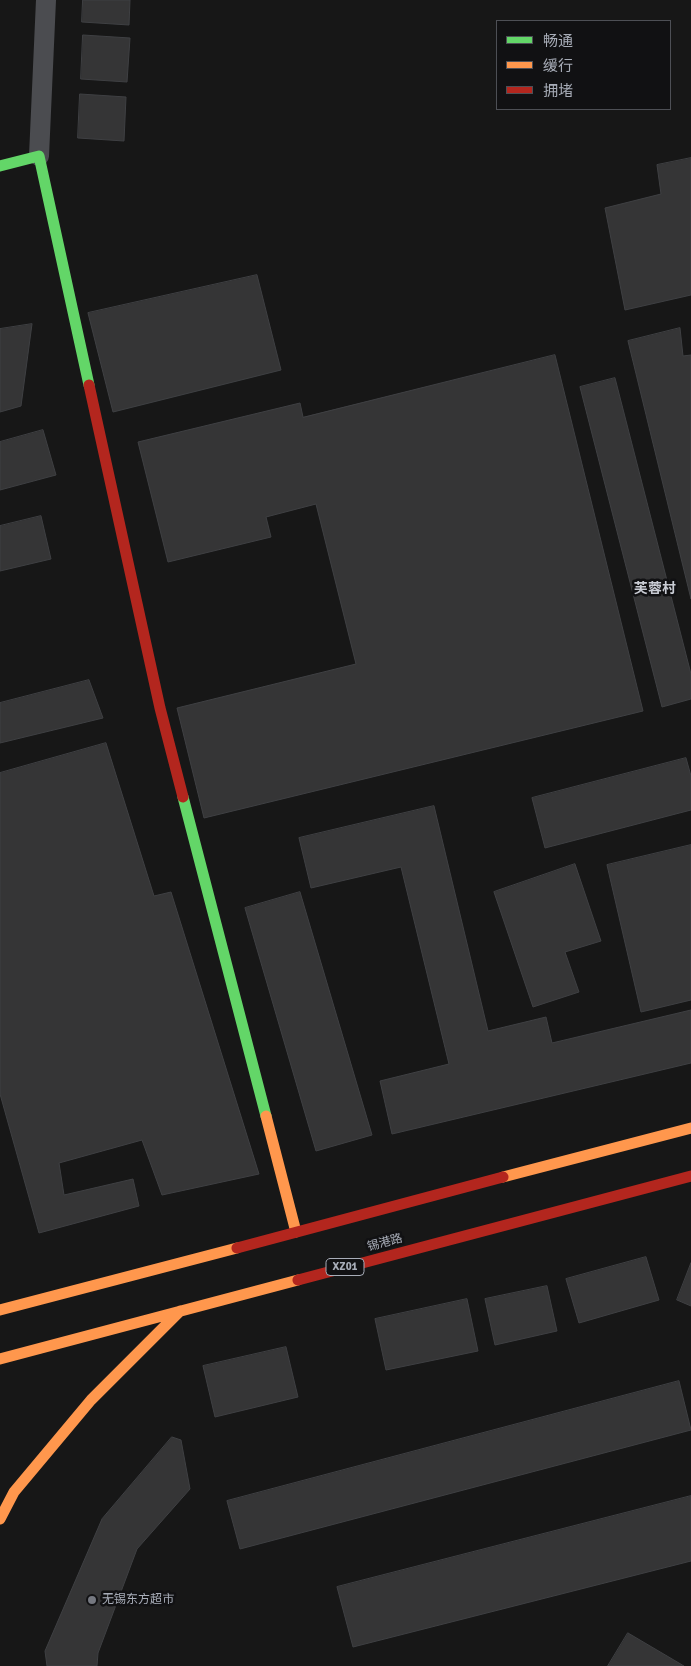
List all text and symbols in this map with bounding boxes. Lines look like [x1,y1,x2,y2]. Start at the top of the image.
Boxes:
legend [496,20,671,110]
text: 畅通 [543,32,573,50]
text: 缓行 [543,57,573,75]
text: 拥堵 [543,82,573,100]
district label: 芙蓉村 [634,581,676,597]
street label: 锡港路 [366,1231,404,1255]
road number: XZ01 [326,1258,364,1276]
place label: 无锡东方超市 [102,1593,174,1607]
marker: 无锡东方超市 [86,1594,98,1606]

